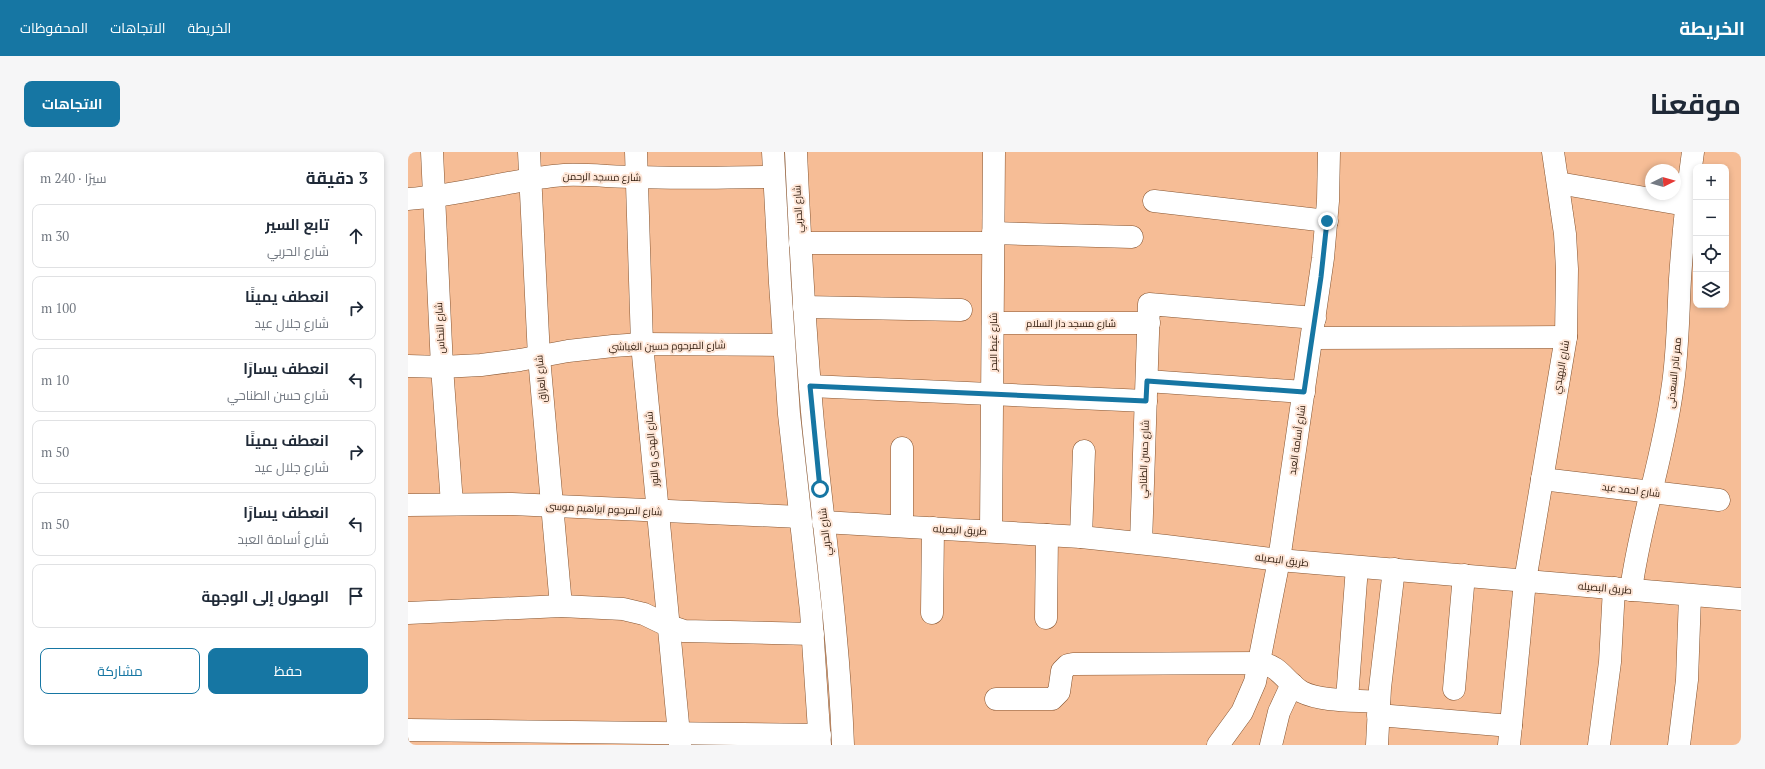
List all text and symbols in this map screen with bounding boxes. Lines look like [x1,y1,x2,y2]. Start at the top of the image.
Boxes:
text: الخريطة [1679,15,1745,40]
text: المحفوظات [20,18,88,37]
text: الاتجاهات [110,18,166,37]
text: الخريطة [188,18,231,37]
button: الاتجاهات [24,81,120,127]
text: موقعنا [1650,85,1741,122]
north arrow [1645,164,1681,200]
map controls [1693,164,1729,308]
button: + [1693,164,1729,200]
text: 3 دقيقة [306,166,368,189]
text: سيرًا · 240 m [40,169,107,187]
street label: شارع مسجد الرحمن [563,170,641,184]
street label: شارع الحربي [790,185,807,233]
button: − [1693,200,1729,236]
route end [1318,212,1336,230]
text: تابع السير [265,214,329,234]
icon: ahead [345,225,367,247]
text: 30 m [41,227,69,245]
button: locate [1693,236,1729,272]
text: شارع الحربي [267,242,329,260]
button: layers [1693,272,1729,308]
text: انعطف يمينًا [245,286,329,306]
icon: right [345,297,367,319]
text: 100 m [41,299,76,317]
street label: شارع النحاس [432,302,448,354]
street label: شارع غيط البحر [987,313,1000,372]
text: شارع جلال عيد [254,314,329,332]
street label: شارع مسجد دار السلام [1026,317,1116,331]
street label: ممر نادر السعدنى [1664,337,1684,409]
street label: شارع المرحوم حسين الغباشي [608,338,726,355]
street label: شارع البهيدي [1550,339,1573,395]
street label: شارع العزاق [532,355,550,403]
text: انعطف يسارًا [243,358,329,378]
icon: left [345,369,367,391]
text: 10 m [41,371,69,389]
text: شارع حسن الطناحي [227,386,329,404]
street label: شارع أسامة العبد [1286,404,1308,476]
street label: شارع الهدى و النور [642,411,662,488]
street label: شارع حسن الطناحي [1136,420,1153,498]
text: انعطف يمينًا [245,430,329,450]
icon: right [345,441,367,463]
text: 50 m [41,443,69,461]
text: شارع جلال عيد [254,458,329,476]
route start [811,480,829,498]
street label: شارع احمد عيد [1601,480,1661,500]
street label: شارع المرحوم ابراهيم موسى [546,499,662,520]
text: انعطف يسارًا [243,502,329,522]
street label: شارع الحربي [816,507,835,556]
icon: left [345,513,367,535]
text: 50 m [41,515,69,533]
street label: طريق البصيله [933,522,987,538]
text: شارع أسامة العبد [237,530,329,548]
street label: طريق البصيله [1254,550,1310,570]
street label: طريق البصيله [1578,579,1632,597]
icon: arrive [345,585,367,607]
text: الوصول إلى الوجهة [201,586,329,606]
button: مشاركة [40,648,200,694]
button: حفظ [208,648,368,694]

